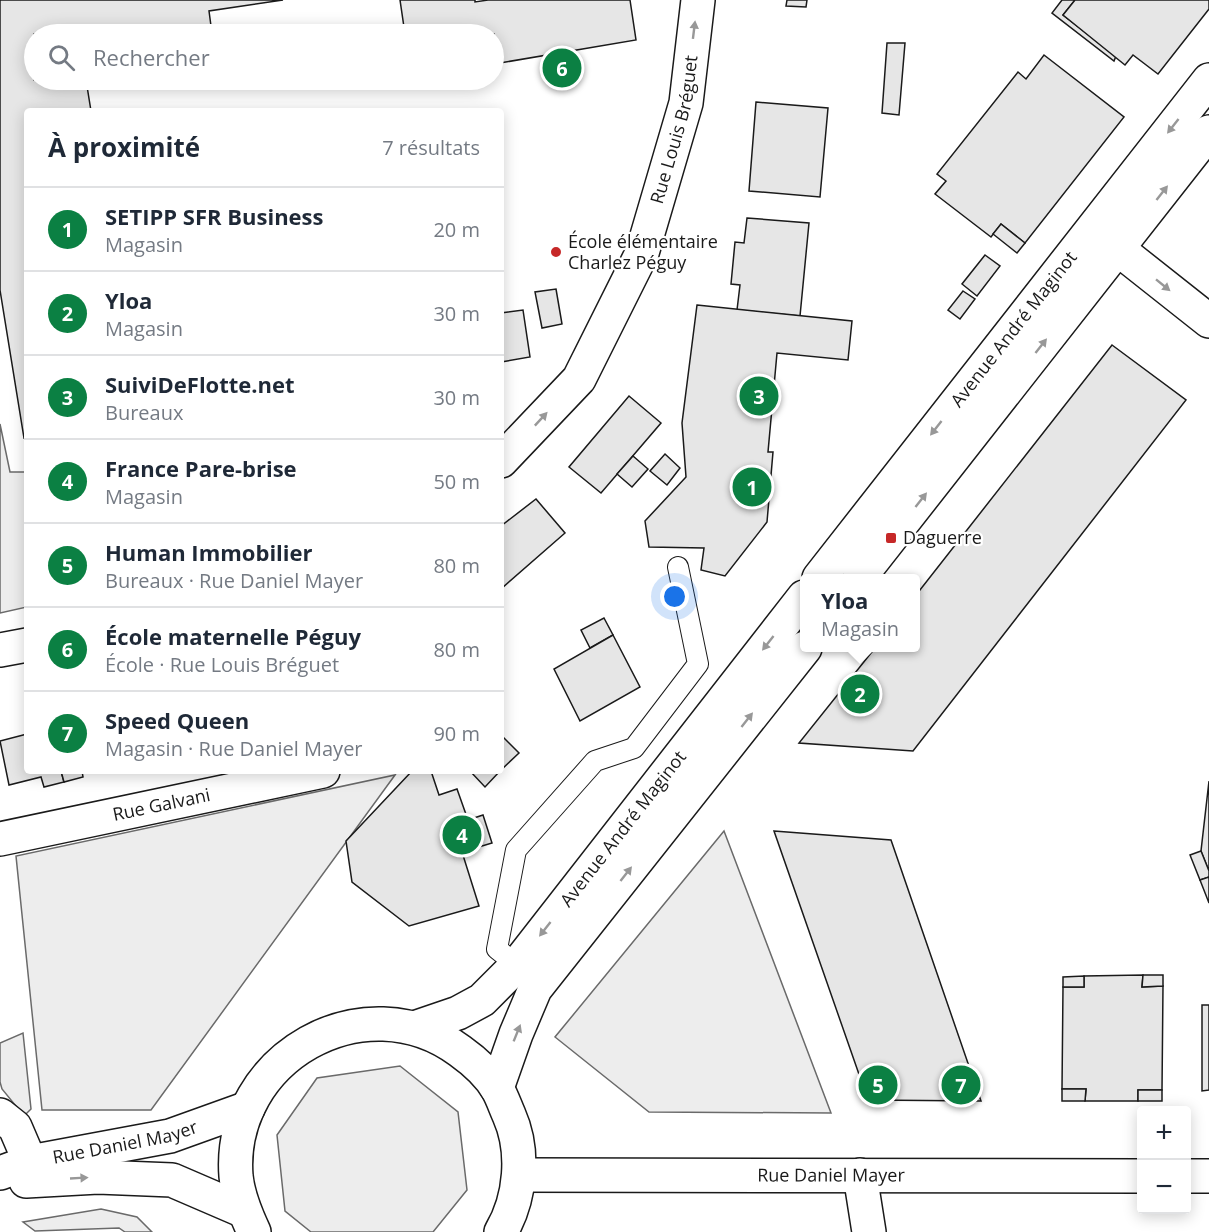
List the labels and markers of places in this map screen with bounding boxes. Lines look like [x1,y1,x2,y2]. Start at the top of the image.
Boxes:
pin: 6 [542,46,582,90]
place label: École élémentaire Charlez Péguy [568,229,718,274]
marker: École élémentaire Charlez Péguy [549,245,563,259]
pin: 3 [740,374,778,418]
pin: 1 [732,464,771,510]
place label: Daguerre [903,525,982,549]
marker: Daguerre [884,531,898,545]
pin: 2 [840,672,880,716]
pin: 4 [442,812,482,858]
pin: 5 [858,1062,898,1108]
pin: 7 [942,1062,980,1108]

